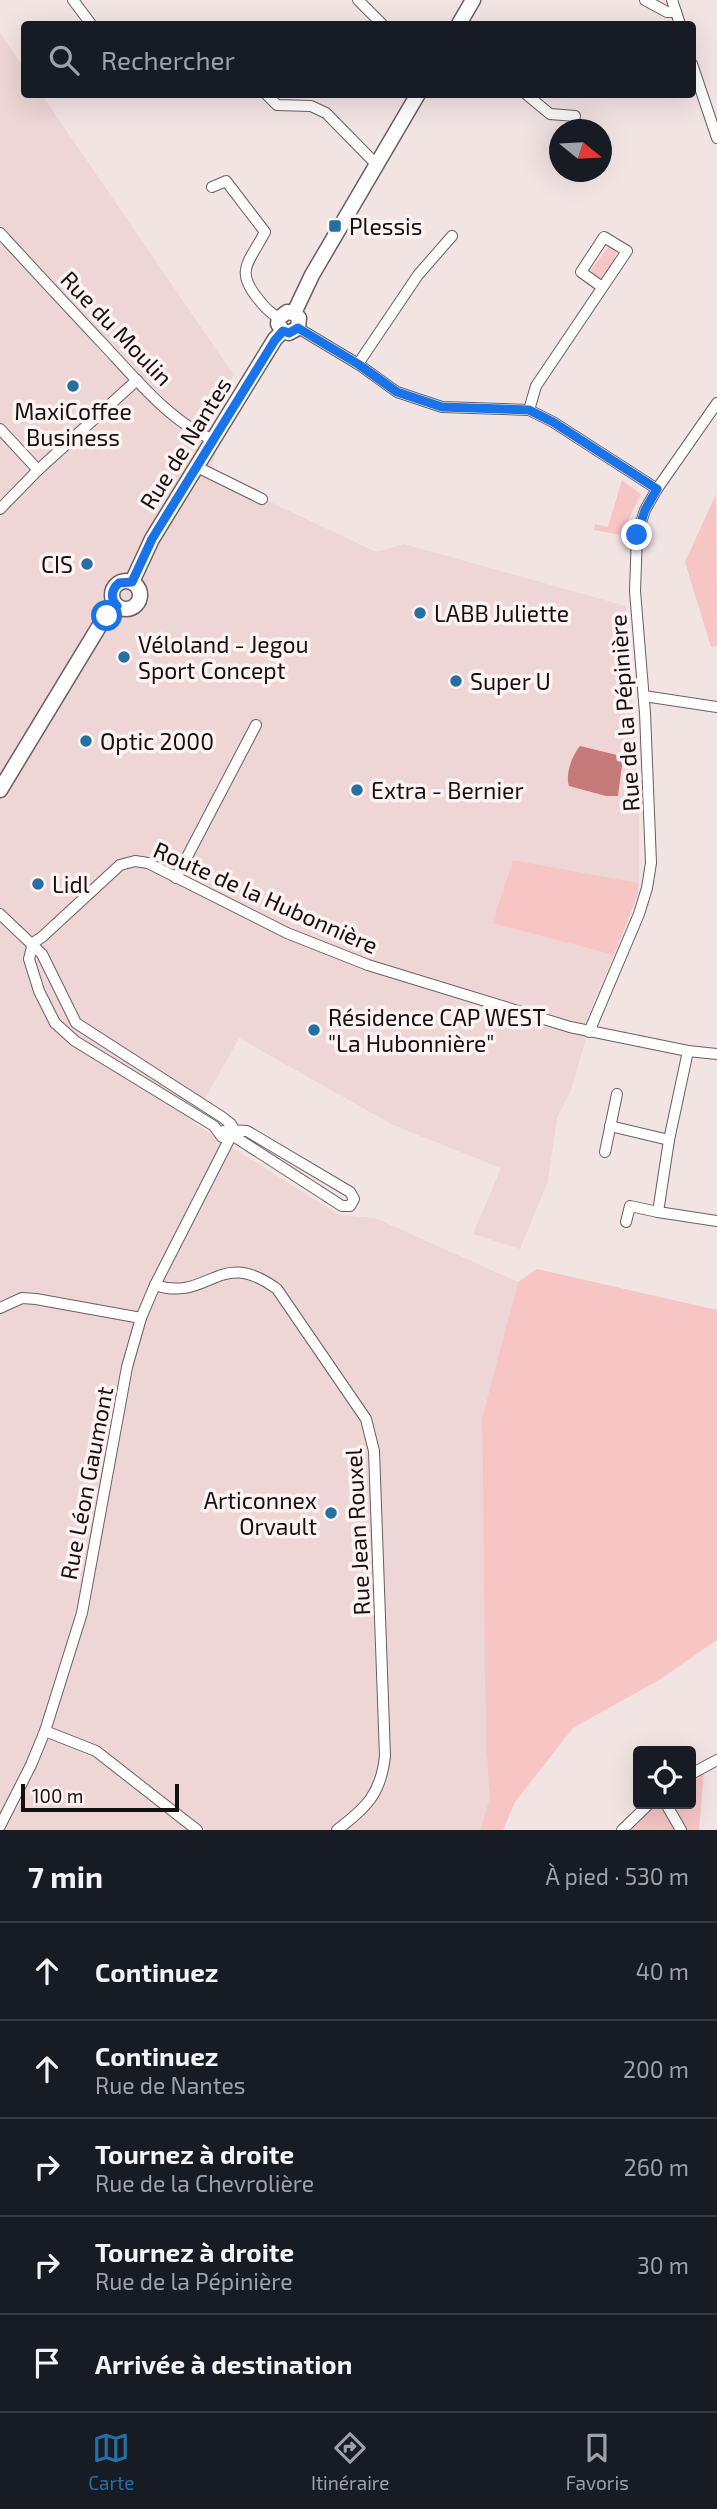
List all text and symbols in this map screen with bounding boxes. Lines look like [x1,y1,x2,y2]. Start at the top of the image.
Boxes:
search box [21,21,696,98]
icon: search [45,41,83,79]
text: Rechercher [101,44,235,75]
north arrow [549,119,612,182]
place label: Plessis [349,212,423,240]
marker: Plessis [327,218,343,234]
street label: Rue du Moulin [55,265,179,391]
street label: Rue de Nantes [133,372,237,514]
marker: MaxiCoffee Business [65,378,81,394]
place label: MaxiCoffee Business [14,397,132,451]
route end [621,519,652,550]
place label: CIS [41,550,73,578]
marker: CIS [79,556,95,572]
place label: LABB Juliette [434,599,569,627]
route start [91,600,122,631]
marker: LABB Juliette [412,605,428,621]
street label: Rue de la Pépinière [603,613,645,813]
place label: Véloland - Jegou Sport Concept [138,630,309,684]
marker: Véloland - Jegou Sport Concept [116,649,132,665]
place label: Super U [470,667,551,695]
marker: Super U [448,673,464,689]
place label: Optic 2000 [100,727,214,755]
marker: Optic 2000 [78,733,94,749]
place label: Extra - Bernier [371,776,524,804]
marker: Extra - Bernier [349,782,365,798]
street label: Route de la Hubonnière [150,835,382,959]
place label: Lidl [52,870,90,898]
marker: Lidl [30,876,46,892]
place label: Résidence CAP WEST "La Hubonnière" [328,1003,546,1057]
marker: Résidence CAP WEST "La Hubonnière" [306,1022,322,1038]
street label: Rue Léon Gaumont [54,1384,118,1582]
street label: Rue Jean Rouxel [339,1448,375,1616]
place label: Articonnex Orvault [204,1486,317,1540]
marker: Articonnex Orvault [323,1505,339,1521]
map controls [633,1746,696,1809]
button: locate [633,1746,696,1809]
scale bar [21,1781,178,1813]
text: 100 m [32,1784,83,1807]
text: 7 min [28,1858,103,1894]
text: À pied · 530 m [546,1862,689,1890]
icon: ahead [28,1952,66,1990]
text: Continuez [95,1956,218,1987]
text: 40 m [636,1957,689,1985]
text: Continuez [95,2040,218,2071]
icon: ahead [28,2050,66,2088]
text: 200 m [623,2055,689,2083]
text: Rue de Nantes [95,2071,245,2099]
text: Tournez à droite [95,2138,294,2169]
icon: right [28,2148,66,2186]
text: 260 m [624,2153,689,2181]
text: Rue de la Chevrolière [95,2169,314,2197]
text: Tournez à droite [95,2236,294,2267]
icon: right [28,2246,66,2284]
text: 30 m [637,2251,689,2279]
text: Rue de la Pépinière [95,2267,293,2295]
icon: arrive [28,2344,66,2382]
text: Arrivée à destination [95,2348,352,2379]
tab: Carte [88,2429,135,2494]
tab: Itinéraire [311,2429,389,2494]
tab: Favoris [566,2429,629,2494]

